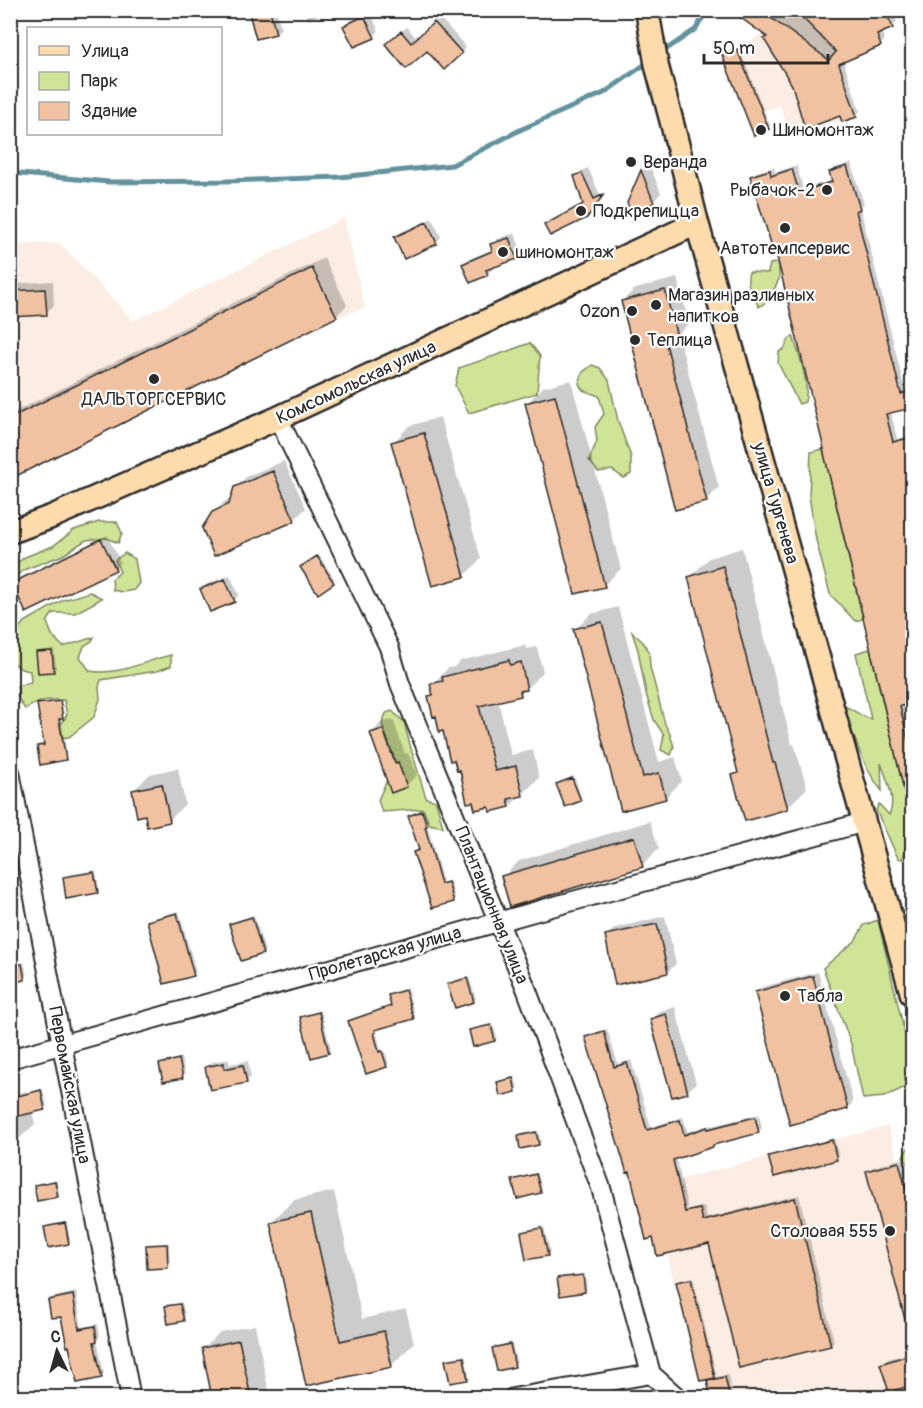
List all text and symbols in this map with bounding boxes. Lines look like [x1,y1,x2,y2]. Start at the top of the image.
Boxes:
legend [27,27,222,135]
scale bar [704,27,828,65]
text: 50 m [713,37,755,60]
text: Улица [81,40,129,63]
text: Парк [81,70,118,93]
text: Здание [81,100,137,123]
place label: Шиномонтаж [773,119,874,142]
marker: Шиномонтаж [754,123,768,137]
place label: Веранда [643,151,707,174]
marker: Веранда [624,155,638,169]
place label: Рыбачок-2 [730,179,815,202]
marker: Рыбачок-2 [820,183,834,197]
place label: Подкрепицца [593,200,699,223]
marker: Подкрепицца [574,204,588,218]
marker: Автотемпсервис [778,221,792,235]
place label: Автотемпсервис [720,237,850,260]
place label: шиномонтаж [515,241,614,264]
marker: шиномонтаж [496,245,510,259]
place label: Магазин разливных напитков [668,284,815,328]
marker: Магазин разливных напитков [649,298,663,312]
place label: Ozon [580,300,620,323]
marker: Ozon [625,304,639,318]
place label: Теплица [647,329,712,352]
marker: Теплица [628,333,642,347]
street label: Комсомольская улица [273,335,440,430]
marker: ДАЛЬТОРГСЕРВИС [147,372,161,386]
place label: ДАЛЬТОРГСЕРВИС [81,388,226,411]
street label: улица Тургенева [747,439,804,566]
street label: Плантационная улица [450,823,534,987]
street label: Пролетарская улица [306,921,464,986]
place label: Табла [797,985,843,1008]
marker: Табла [778,989,792,1003]
street label: Первомайская улица [43,1005,96,1166]
place label: Столовая 555 [770,1220,878,1243]
marker: Столовая 555 [883,1224,897,1238]
north arrow [27,1321,87,1381]
text: С [50,1327,62,1347]

